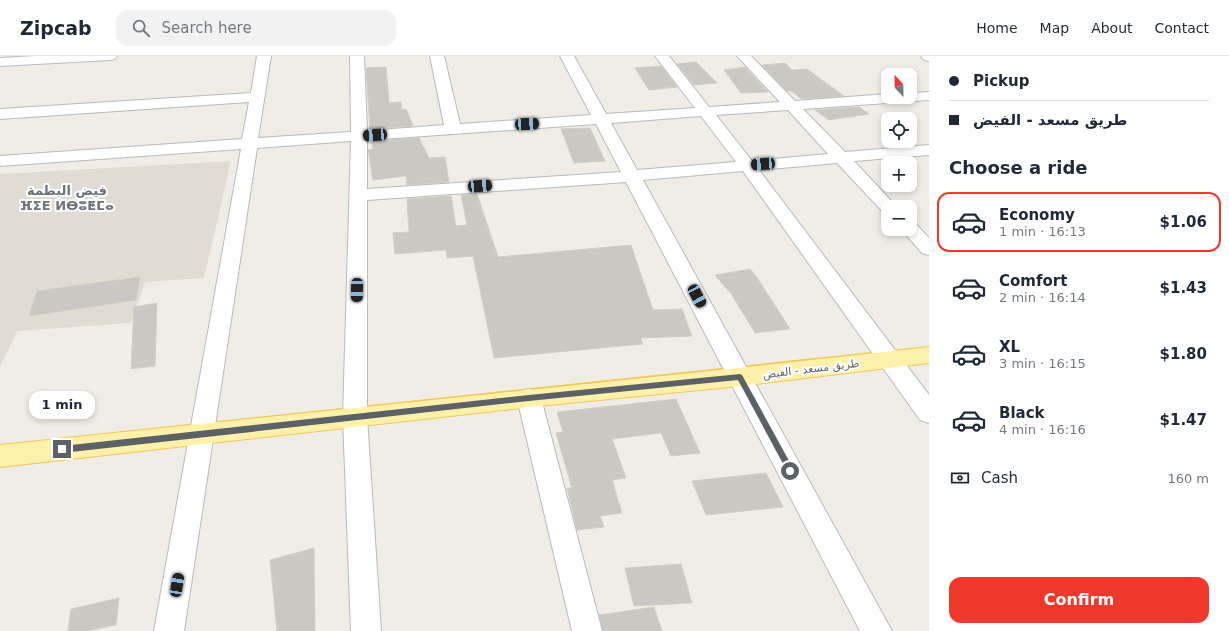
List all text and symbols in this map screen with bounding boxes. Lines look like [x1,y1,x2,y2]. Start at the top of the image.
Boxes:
search box [116,10,396,46]
text: Zipcab [20,17,92,39]
icon: search [130,17,152,39]
text: Search here [162,19,252,37]
text: Home [976,20,1018,36]
text: Map [1040,20,1069,36]
text: About [1091,20,1133,36]
text: Contact [1155,20,1209,36]
north arrow [881,68,917,104]
map controls [881,68,917,236]
text: Pickup [973,72,1029,90]
text: طريق مسعد - الفيض [973,111,1127,129]
button: locate [881,112,917,148]
car [515,117,539,131]
car [363,128,387,142]
button: + [881,156,917,192]
car [751,157,775,171]
text: Choose a ride [949,157,1088,178]
car [468,179,492,193]
district label: فيض البطمة ⴼⵉⴹ ⵍⴱⵓⵟⵎⴰ [20,183,114,213]
button: − [881,200,917,236]
icon: car [951,204,987,240]
text: Economy [999,206,1075,224]
text: $1.06 [1160,213,1207,231]
text: 1 min · 16:13 [999,224,1086,239]
icon: car [951,270,987,306]
text: Comfort [999,272,1067,290]
car [351,278,363,302]
text: $1.43 [1160,279,1207,297]
car [686,283,708,309]
text: 2 min · 16:14 [999,290,1086,305]
icon: car [951,336,987,372]
text: XL [999,338,1020,356]
text: $1.80 [1160,345,1207,363]
text: 3 min · 16:15 [999,356,1086,371]
street label: طريق مسعد - الفيض [762,357,860,382]
callout: 1 min [29,391,95,419]
text: 1 min [42,397,82,412]
icon: car [951,402,987,438]
text: Black [999,404,1045,422]
text: $1.47 [1160,411,1207,429]
text: 4 min · 16:16 [999,422,1086,437]
route end [53,440,71,458]
route start [781,462,799,480]
icon: cash [949,467,971,489]
text: Cash [981,469,1018,487]
text: 160 m [1167,471,1209,486]
car [169,572,185,598]
button: Confirm [949,577,1209,623]

